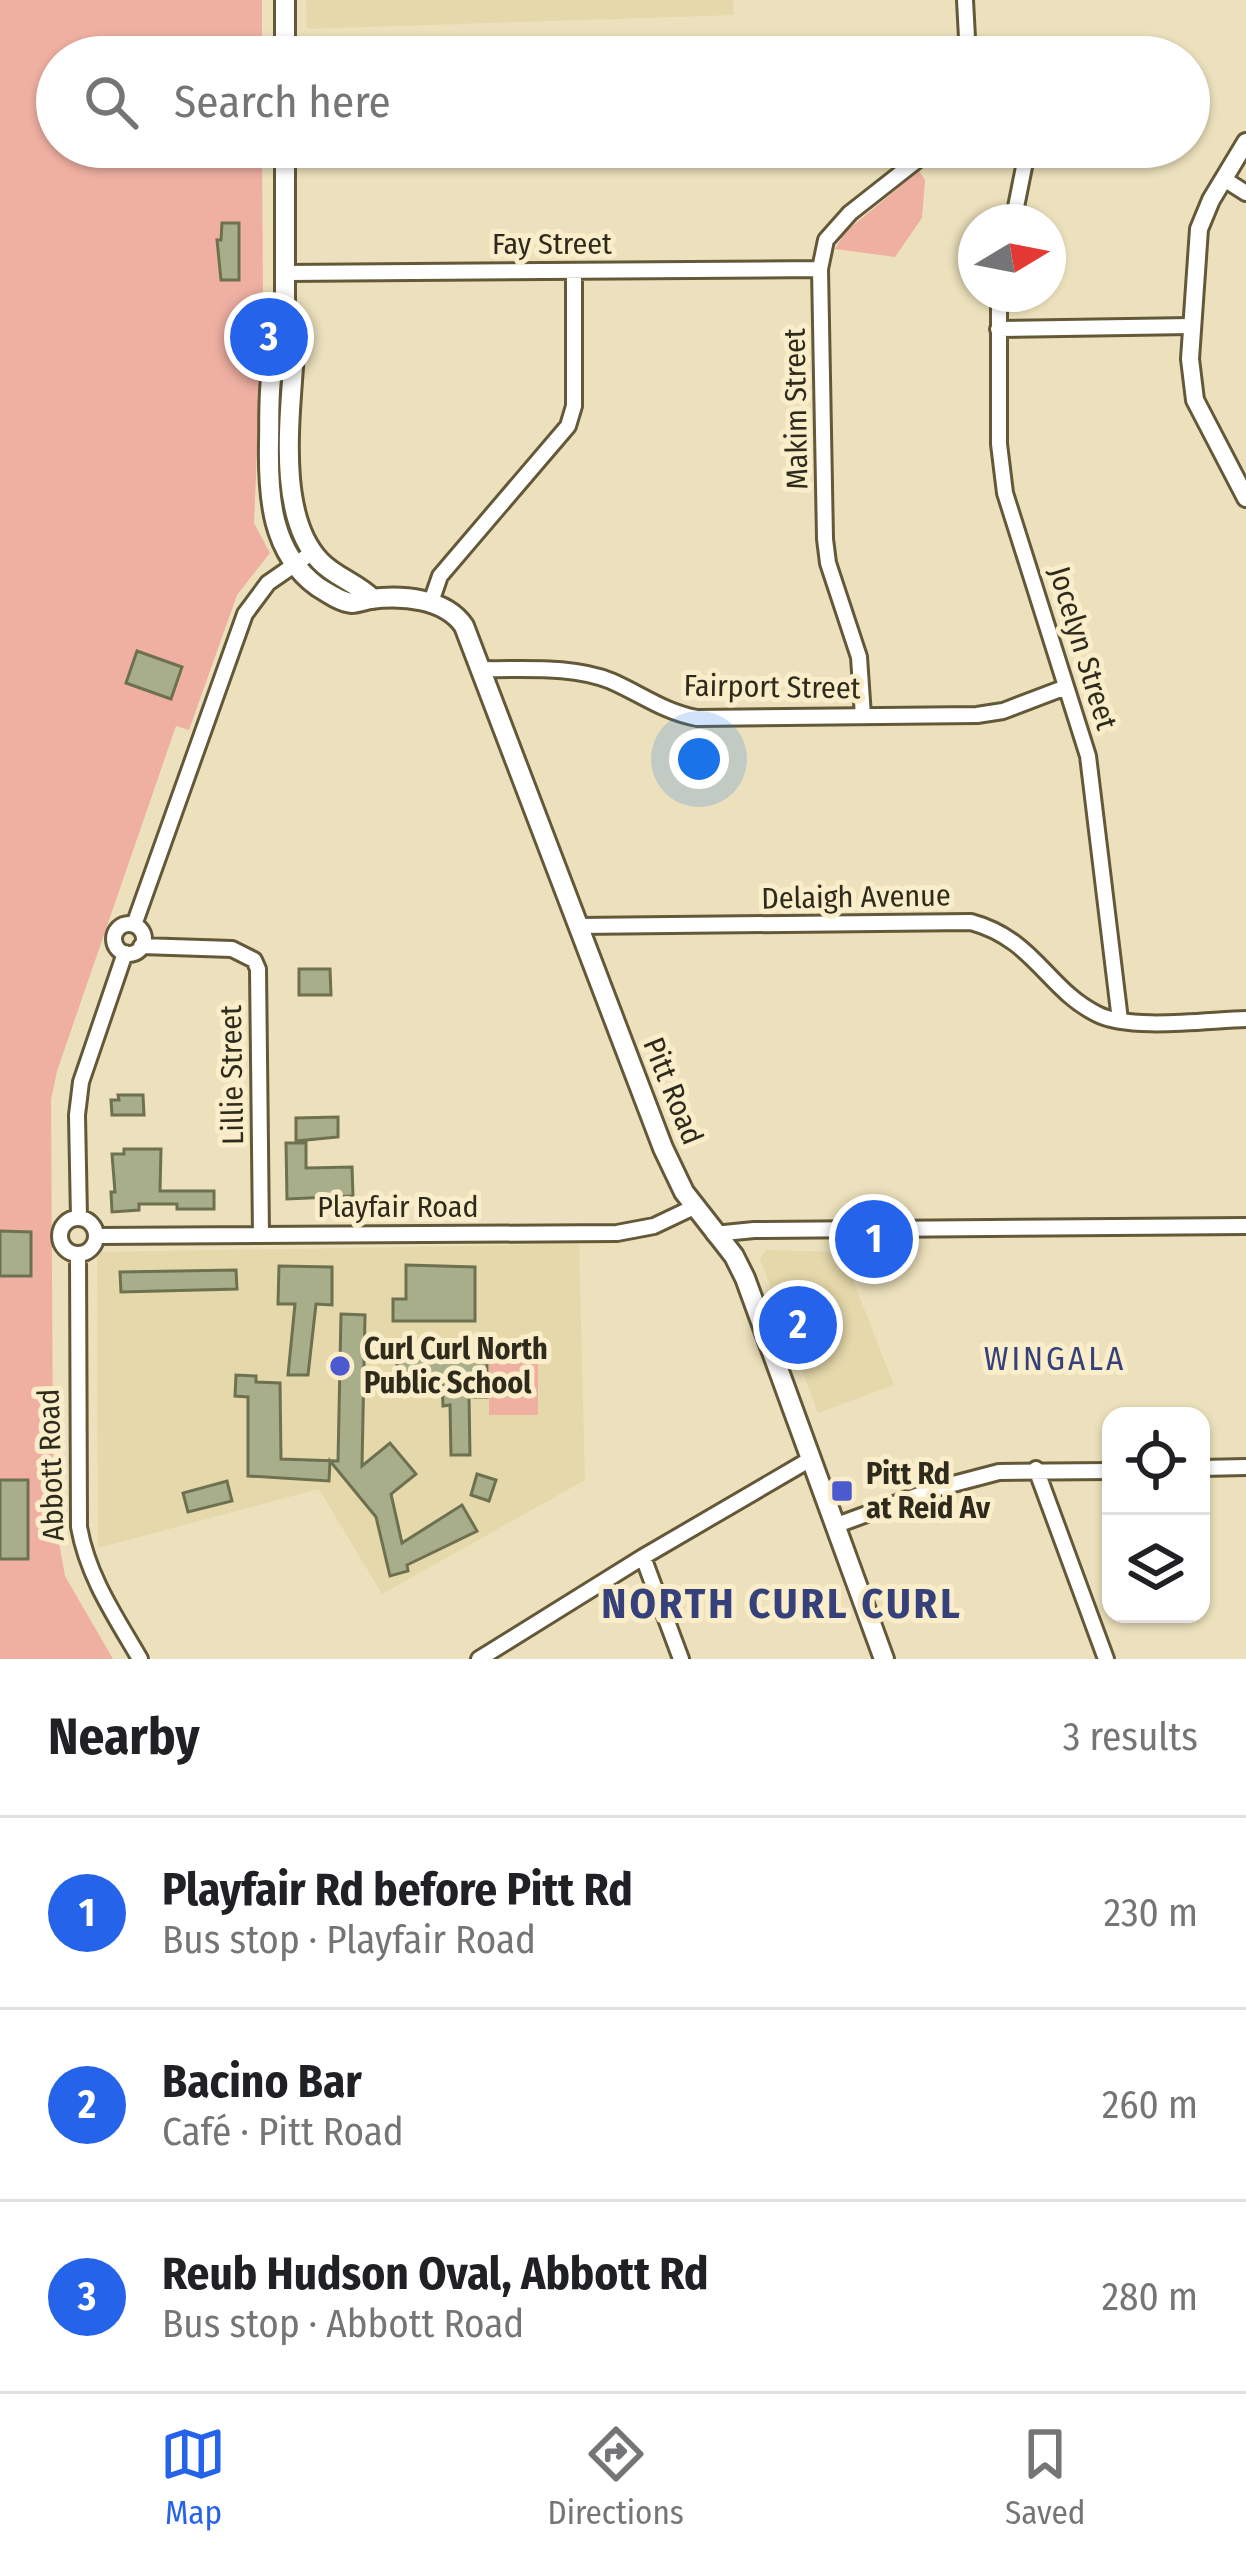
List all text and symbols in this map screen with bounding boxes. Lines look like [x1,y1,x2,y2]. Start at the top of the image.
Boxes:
search box [36,36,1210,168]
icon: search [78,69,144,135]
text: Search here [174,75,391,129]
north arrow [958,204,1066,312]
street label: Fay Street [492,226,612,262]
pin: 3 [230,292,308,382]
street label: Makim Street [777,328,815,490]
street label: Jocelyn Street [1041,562,1125,734]
street label: Fairport Street [683,667,861,707]
your location [669,729,729,789]
street label: Delaigh Avenue [761,877,951,917]
street label: Lillie Street [213,1005,251,1145]
street label: Pitt Road [635,1032,711,1150]
street label: Playfair Road [317,1189,479,1225]
pin: 1 [835,1194,913,1284]
pin: 2 [759,1280,837,1370]
place label: Curl Curl North Public School [364,1331,548,1401]
district label: WINGALA [984,1339,1126,1379]
marker: Curl Curl North Public School [327,1353,353,1379]
street label: Abbott Road [30,1388,72,1542]
map controls [1102,1407,1210,1623]
button: locate [1102,1407,1210,1515]
place label: Pitt Rd at Reid Av [866,1456,991,1526]
marker: Pitt Rd at Reid Av [829,1478,855,1504]
button: layers [1102,1515,1210,1623]
district label: NORTH CURL CURL [601,1579,963,1629]
text: Nearby [48,1706,200,1768]
text: 3 results [1063,1714,1198,1760]
text: Playfair Rd before Pitt Rd [162,1863,633,1917]
text: 1 [79,1890,95,1936]
text: 230 m [1104,1890,1198,1936]
text: Bus stop · Playfair Road [162,1917,536,1963]
text: Bacino Bar [162,2055,362,2109]
text: 2 [78,2082,96,2128]
text: 260 m [1102,2082,1198,2128]
text: Café · Pitt Road [162,2109,404,2155]
text: Reub Hudson Oval, Abbott Rd [162,2247,708,2301]
text: 3 [78,2274,96,2320]
text: 280 m [1102,2274,1198,2320]
text: Bus stop · Abbott Road [162,2301,524,2347]
tab: Map [160,2421,226,2533]
tab: Directions [547,2421,684,2533]
tab: Saved [1005,2421,1085,2533]

